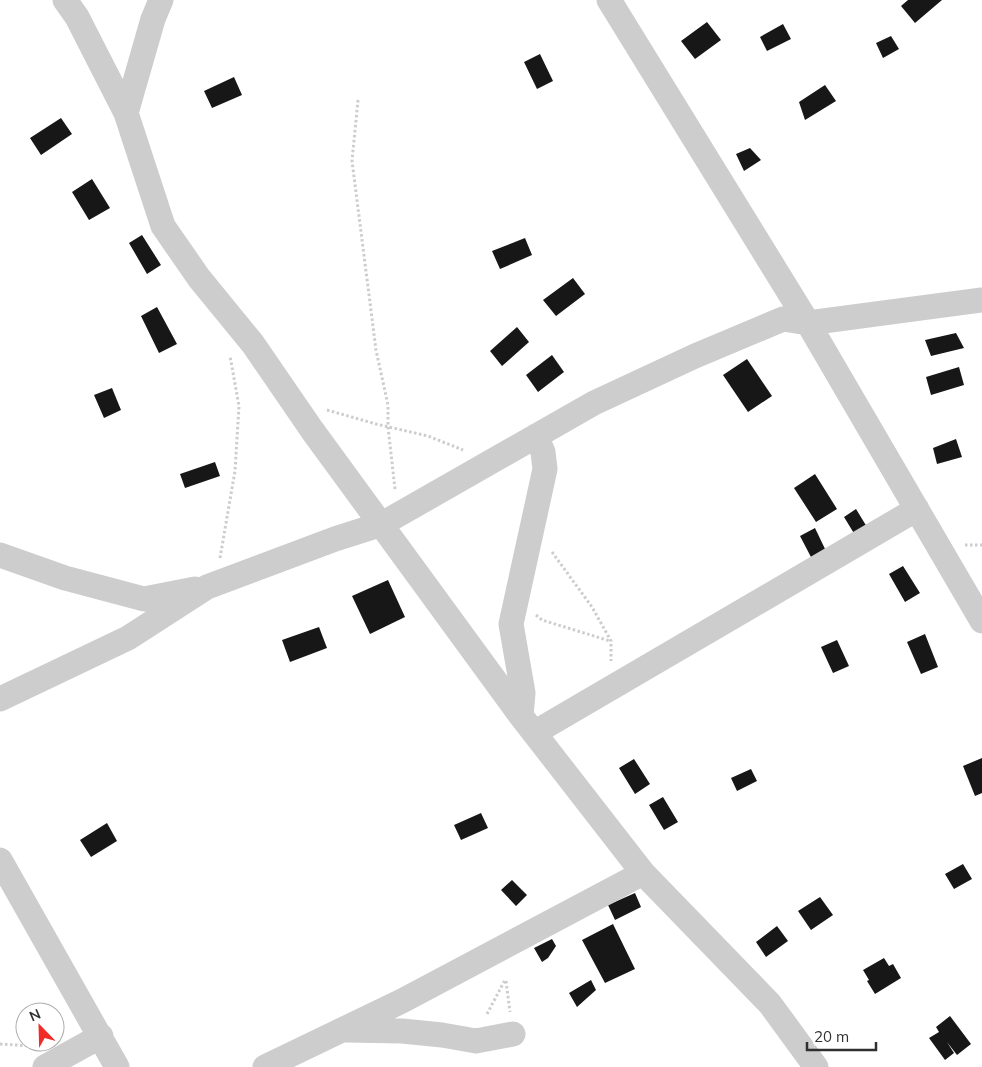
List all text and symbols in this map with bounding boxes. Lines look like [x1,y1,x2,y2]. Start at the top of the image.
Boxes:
north arrow [15,1002,65,1052]
text: N [27,1005,43,1025]
scale bar [807,1020,876,1052]
text: 20 m [814,1027,849,1046]

